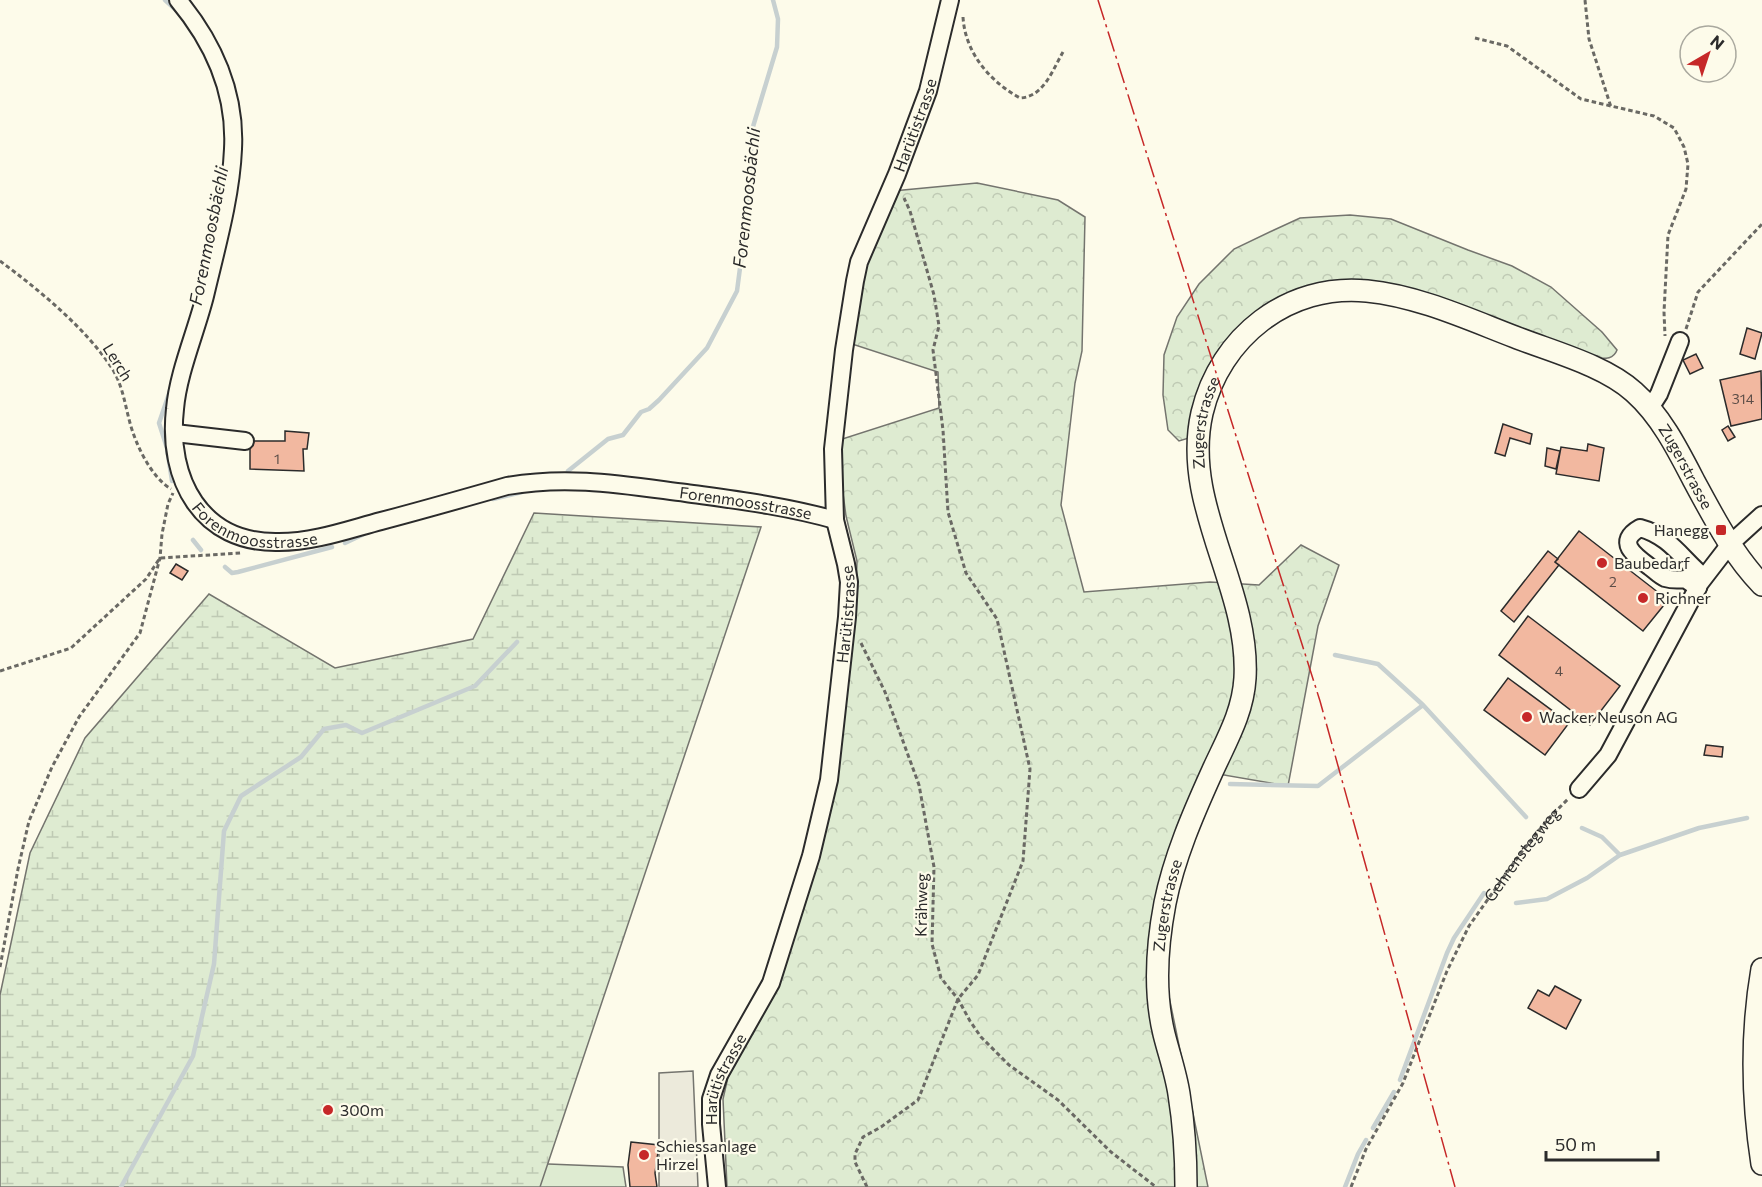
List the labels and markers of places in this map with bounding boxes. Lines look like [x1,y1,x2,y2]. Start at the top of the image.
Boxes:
place label: Hanegg [1654,520,1709,539]
marker: Hanegg [1714,523,1728,537]
place label: Baubedarf [1614,553,1691,572]
marker: Baubedarf [1595,556,1609,570]
place label: Richner [1655,588,1712,607]
marker: Richner [1636,591,1650,605]
place label: Wacker Neuson AG [1539,707,1678,726]
marker: Wacker Neuson AG [1520,710,1534,724]
place label: 300m [340,1100,384,1119]
marker: 300m [321,1103,335,1117]
place label: Schiessanlage Hirzel [656,1136,756,1173]
marker: Schiessanlage Hirzel [637,1148,651,1162]

